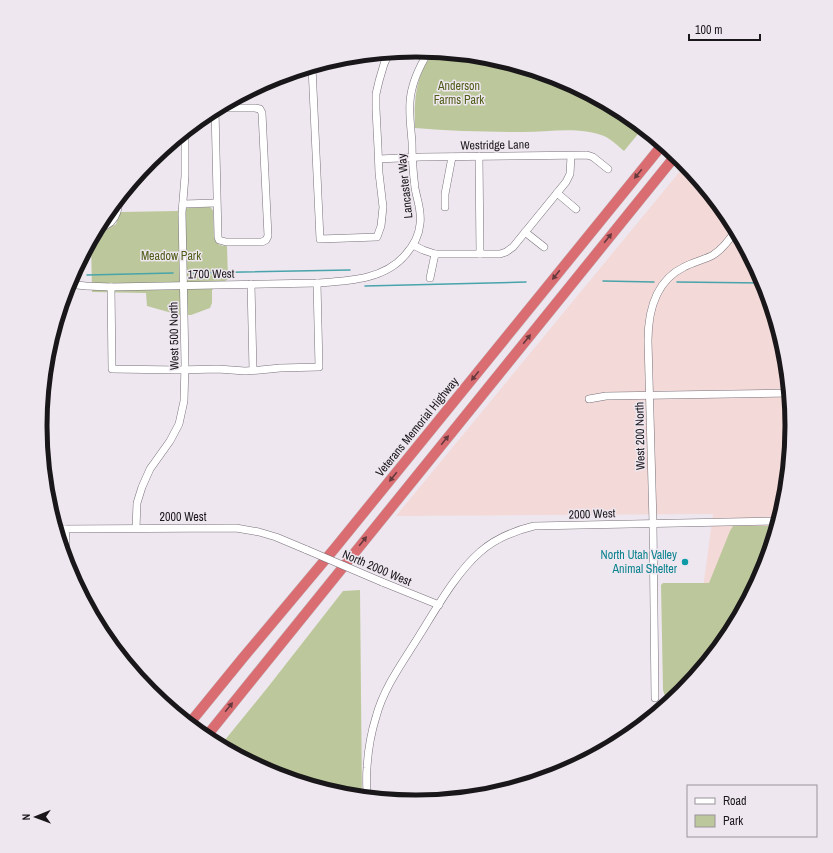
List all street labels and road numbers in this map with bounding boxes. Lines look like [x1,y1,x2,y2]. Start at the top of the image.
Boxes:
street label: Westridge Lane [460,136,530,154]
street label: Lancaster Way [394,153,416,219]
street label: 1700 West [187,266,235,282]
street label: West 500 North [165,302,183,370]
street label: Veterans Memorial Highway [372,374,462,480]
street label: West 200 North [631,402,649,470]
street label: 2000 West [568,505,616,523]
street label: 2000 West [160,509,207,525]
street label: North 2000 West [340,546,414,590]

